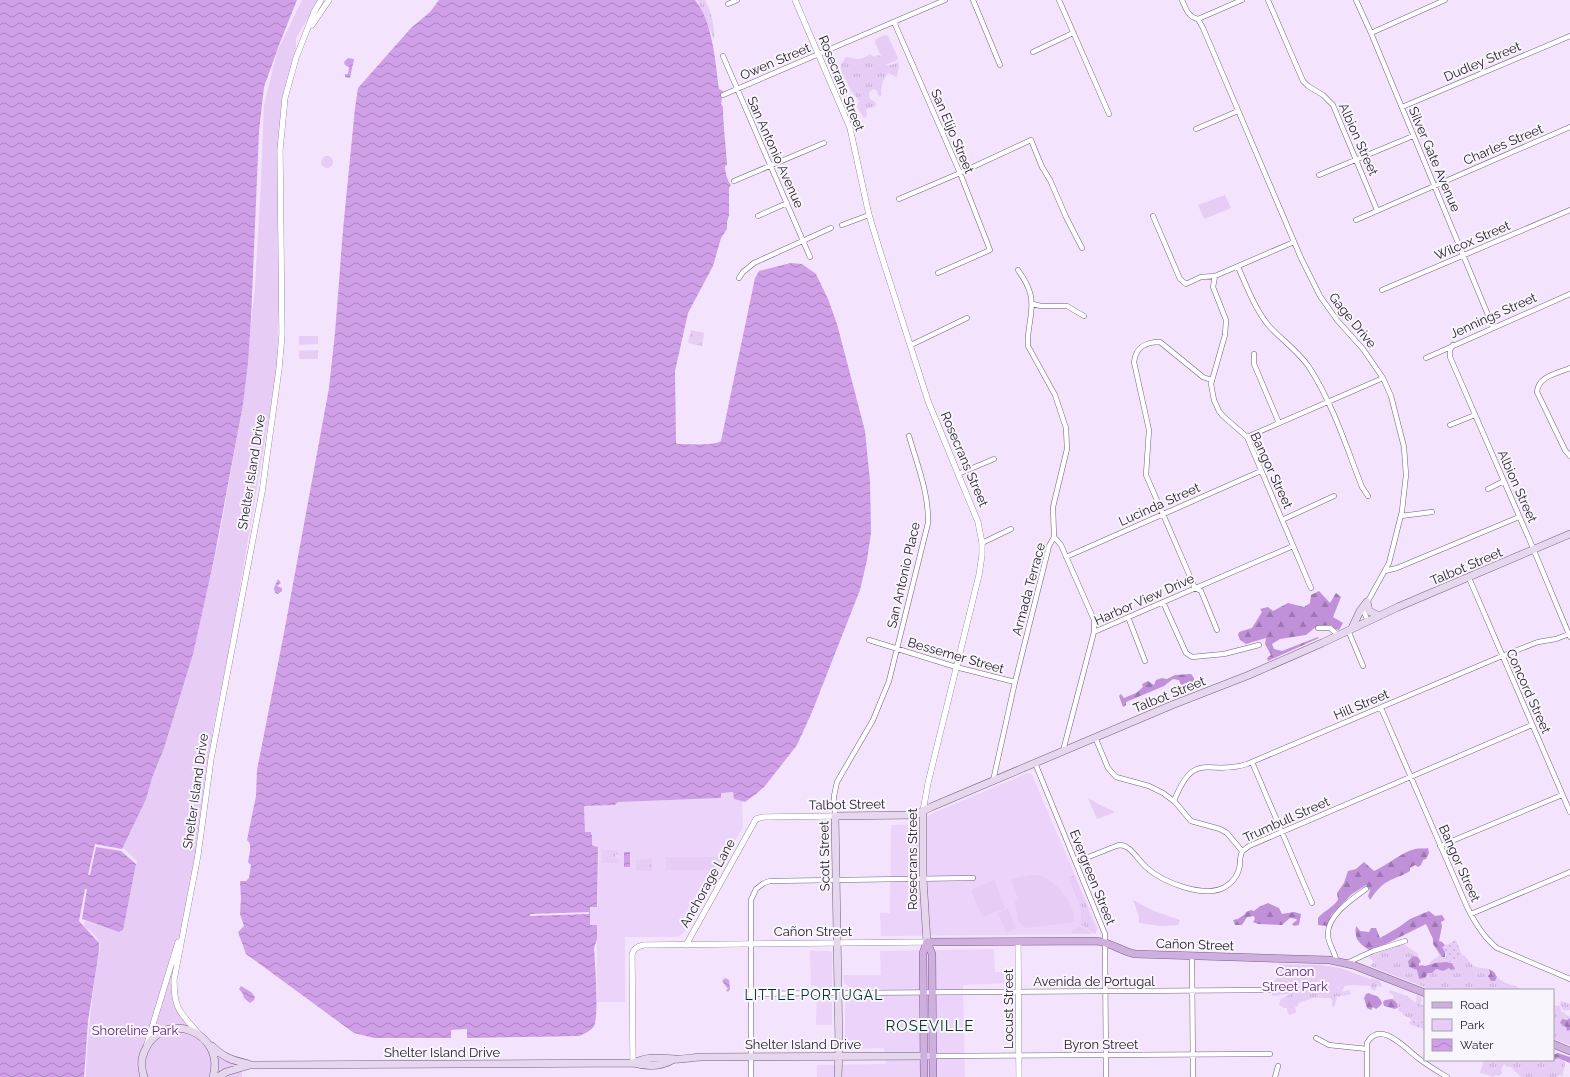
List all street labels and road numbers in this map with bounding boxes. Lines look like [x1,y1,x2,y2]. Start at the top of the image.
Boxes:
street label: Rosecrans Street [815,33,868,134]
street label: Dudley Street [1441,38,1524,84]
street label: Owen Street [738,40,813,83]
street label: San Elijo Street [928,87,977,176]
street label: San Antonio Avenue [744,94,807,211]
street label: Albion Street [1336,101,1381,178]
street label: Silver Gate Avenue [1406,104,1464,214]
street label: Charles Street [1461,121,1546,168]
street label: Wilcox Street [1432,218,1513,263]
street label: Jennings Street [1448,289,1539,341]
street label: Gage Drive [1326,290,1380,351]
street label: Rosecrans Street [938,409,992,510]
street label: Shelter Island Drive [235,413,268,531]
street label: Bangor Street [1247,430,1296,511]
street label: Albion Street [1495,448,1540,525]
street label: Lucinda Street [1116,480,1203,529]
street label: San Antonio Place [884,520,923,630]
street label: Armada Terrace [1009,541,1048,637]
street label: Talbot Street [1428,544,1505,588]
street label: Harbor View Drive [1092,571,1197,628]
street label: Bessemer Street [906,635,1006,677]
street label: Concord Street [1503,647,1554,736]
street label: Talbot Street [1131,673,1208,716]
street label: Hill Street [1331,686,1392,723]
street label: Shelter Island Drive [180,732,211,850]
street label: Trumbull Street [1241,793,1332,845]
street label: Talbot Street [809,796,886,813]
street label: Rosecrans Street [905,807,920,910]
street label: Scott Street [816,820,833,891]
street label: Bangor Street [1436,822,1483,905]
street label: Evergreen Street [1067,828,1119,927]
street label: Anchorage Lane [677,836,738,930]
street label: Cañon Street [774,924,853,939]
street label: Cañon Street [1156,936,1235,953]
street label: Locust Street [1001,968,1016,1049]
street label: Avenida de Portugal [1033,974,1155,989]
street label: Shelter Island Drive [745,1037,861,1052]
street label: Byron Street [1064,1037,1139,1052]
street label: Shelter Island Drive [384,1045,500,1060]

